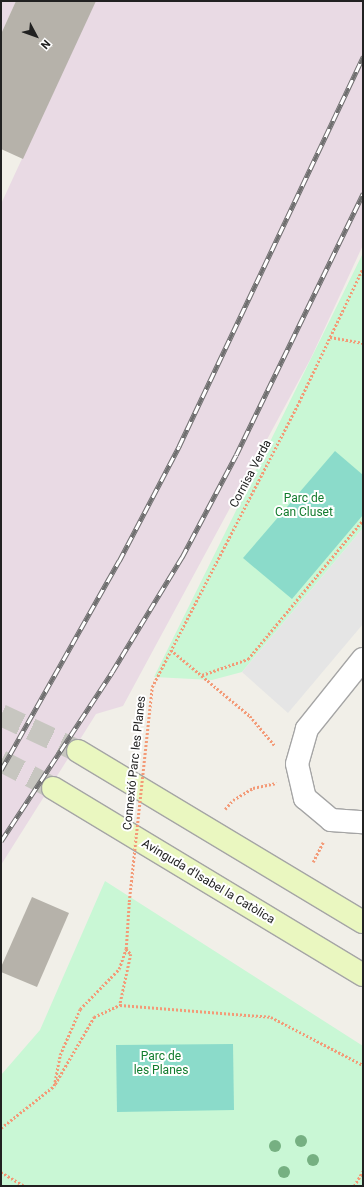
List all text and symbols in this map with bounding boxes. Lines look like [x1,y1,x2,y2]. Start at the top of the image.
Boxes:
north arrow [16,16,56,56]
text: N [38,37,53,51]
street label: Cornisa Verda [227,438,275,510]
park label: Parc de Can Cluset [275,492,333,520]
street label: Connexió Parc les Planes [121,695,149,831]
street label: Avinguda d'Isabel la Catòlica [139,837,277,927]
park label: Parc de les Planes [134,1050,188,1078]

